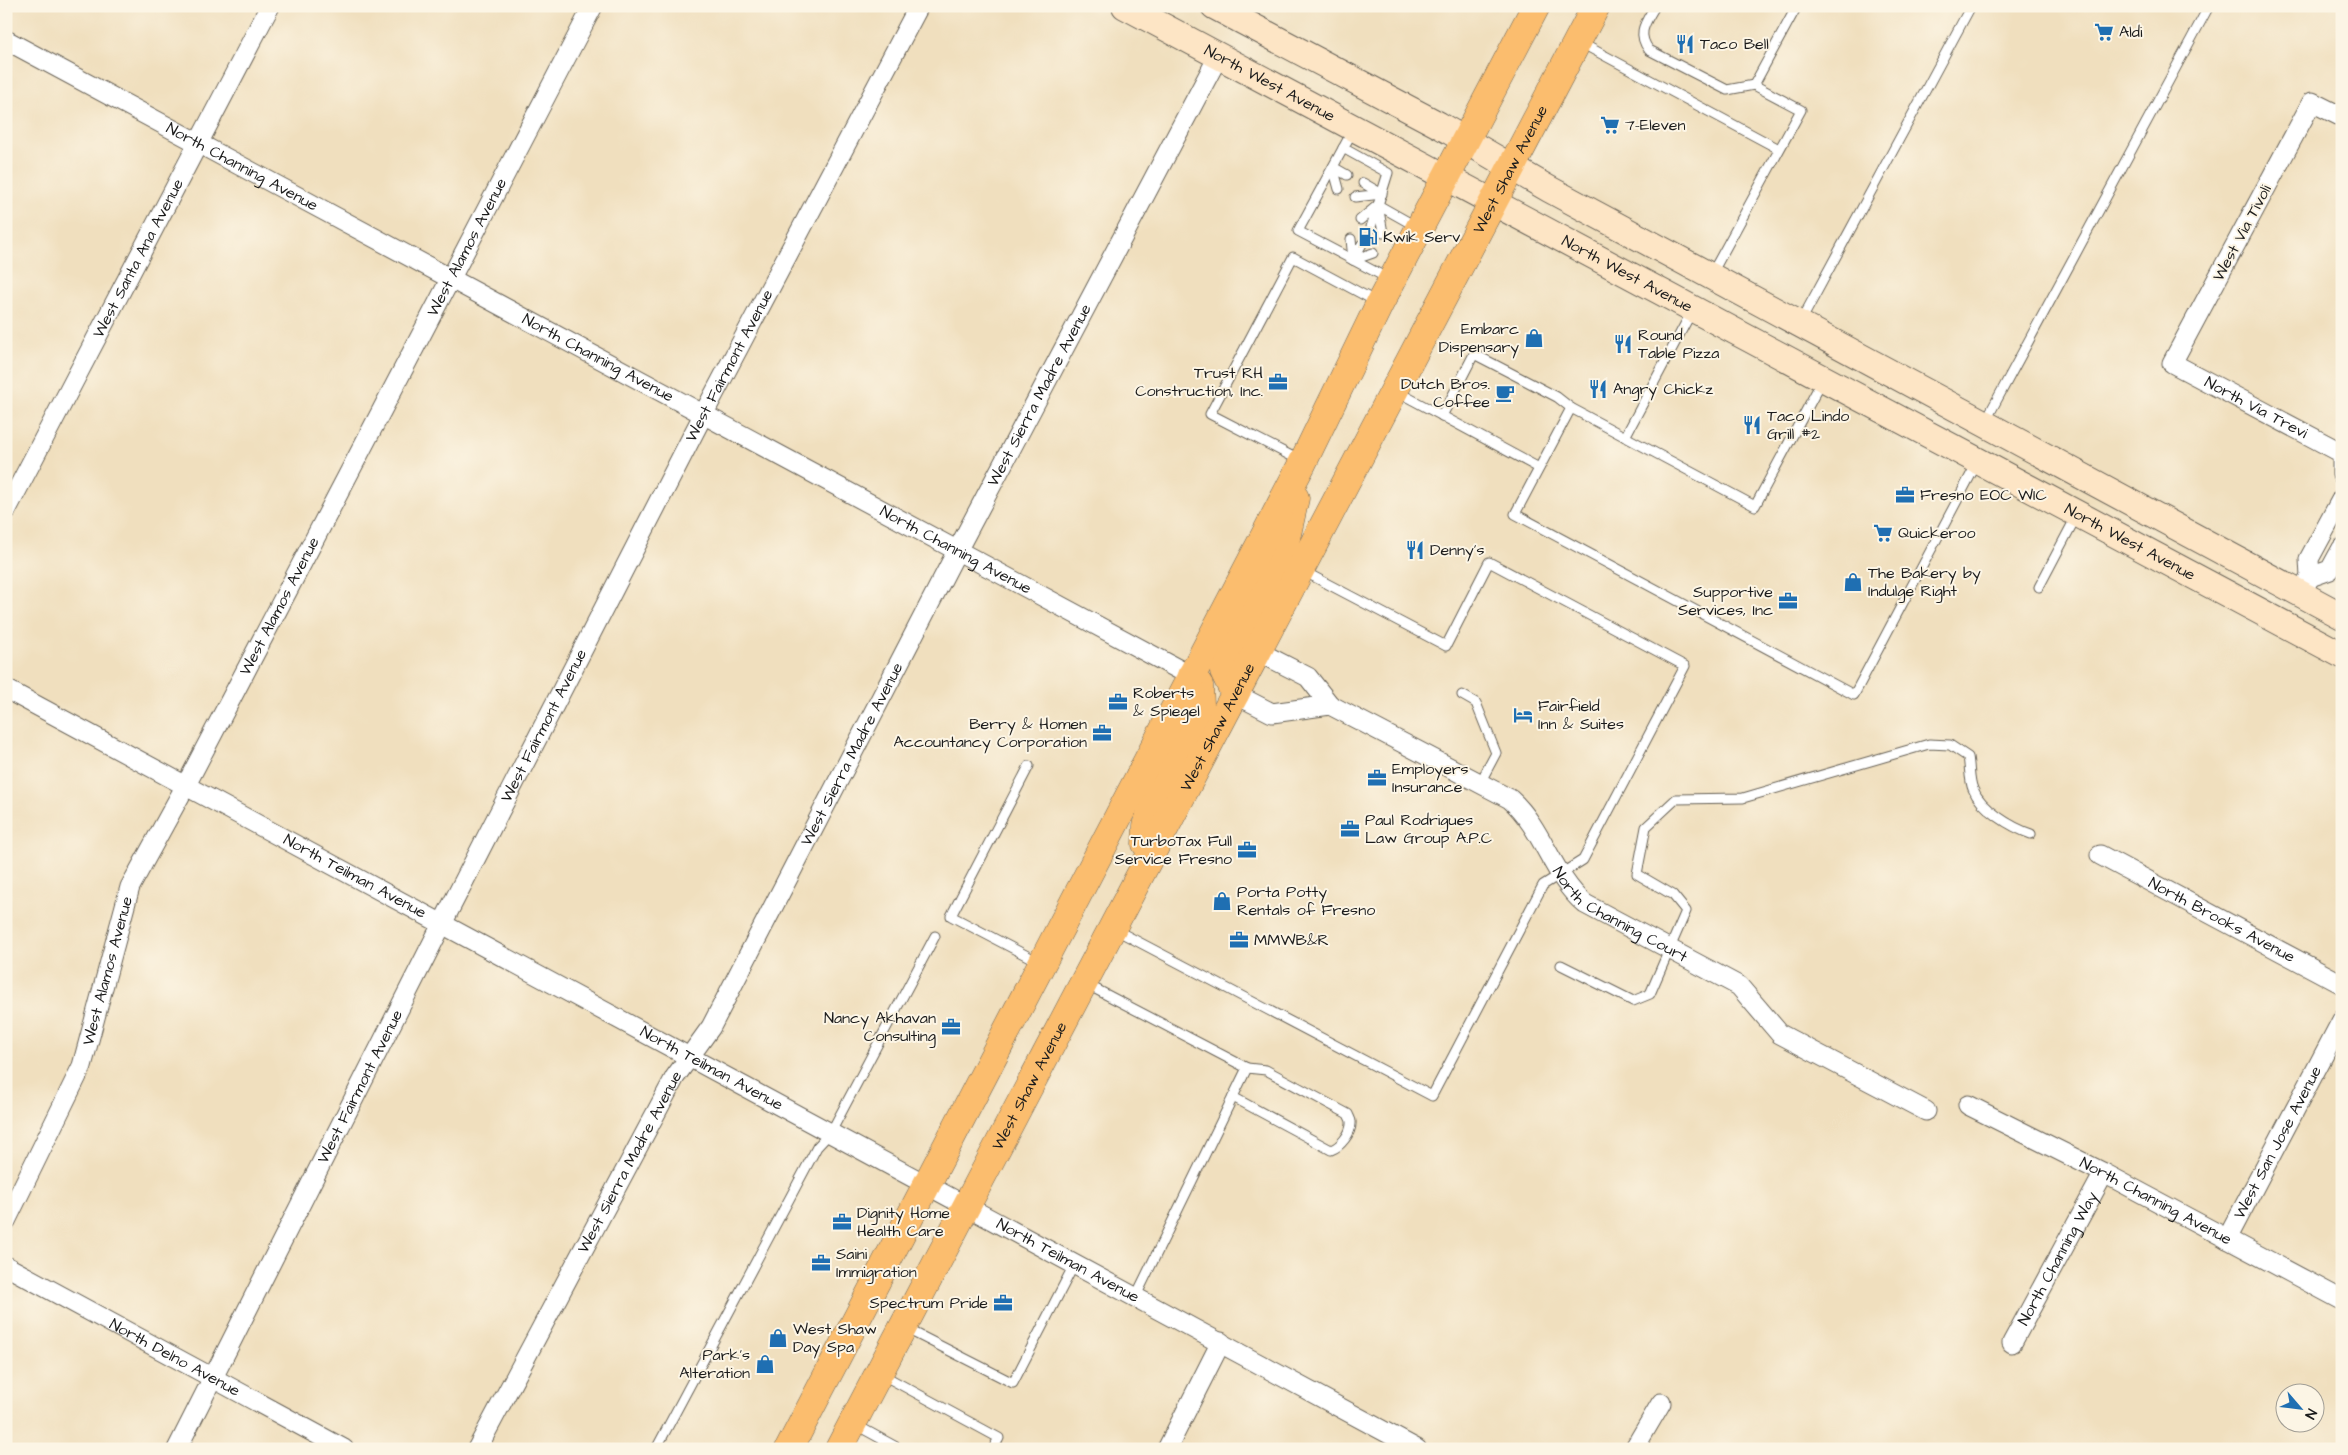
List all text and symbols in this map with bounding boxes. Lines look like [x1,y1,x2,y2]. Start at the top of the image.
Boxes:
supermarket icon: Aldi [2093,21,2115,43]
place label: Aldi [2119,21,2143,43]
restaurant icon: Taco Bell [1674,33,1696,55]
place label: Taco Bell [1700,33,1769,55]
street label: North West Avenue [1200,39,1339,127]
street label: West Shaw Avenue [1467,101,1553,237]
supermarket icon: 7-Eleven [1599,114,1621,136]
place label: 7-Eleven [1625,114,1685,136]
street label: North Channing Avenue [162,117,322,217]
street label: West Alamos Avenue [422,174,512,320]
street label: West Santa Ana Avenue [87,175,189,342]
street label: West Via Tivoli [2207,180,2277,285]
fuel station icon: Kwik Serv [1357,226,1379,248]
place label: Kwik Serv [1383,226,1461,248]
street label: North West Avenue [1558,230,1697,318]
street label: West Fairmont Avenue [680,285,779,446]
street label: West Sierra Madre Avenue [982,300,1097,490]
street label: North Channing Avenue [518,308,678,408]
place label: Embarc Dispensary [1439,318,1519,359]
place label: Round Table Pizza [1638,324,1719,364]
shop icon: Embarc Dispensary [1523,327,1545,349]
restaurant icon: Round Table Pizza [1612,333,1634,355]
place label: Trust RH Construction, Inc. [1135,362,1263,402]
office icon: Trust RH Construction, Inc. [1267,371,1289,393]
street label: North Via Trevi [2201,371,2312,444]
place label: Dutch Bros. Coffee [1401,373,1490,413]
restaurant icon: Angry Chickz [1587,378,1609,400]
place label: Angry Chickz [1613,378,1713,401]
cafe icon: Dutch Bros. Coffee [1494,382,1516,404]
place label: Taco Lindo Grill #2 [1767,405,1849,445]
restaurant icon: Taco Lindo Grill #2 [1741,414,1763,436]
office icon: Fresno EOC WIC [1894,484,1916,506]
place label: Fresno EOC WIC [1920,484,2047,506]
street label: North West Avenue [2061,498,2200,586]
street label: North Channing Avenue [876,500,1036,600]
supermarket icon: Quickeroo [1872,522,1894,544]
place label: Quickeroo [1898,522,1975,544]
street label: West Alamos Avenue [234,533,325,679]
restaurant icon: Denny's [1404,539,1426,561]
place label: Denny's [1430,539,1484,562]
place label: The Bakery by Indulge Right [1868,562,1981,603]
shop icon: The Bakery by Indulge Right [1842,571,1864,593]
place label: Supportive Services, Inc [1678,581,1773,621]
office icon: Supportive Services, Inc [1777,590,1799,612]
street label: West Fairmont Avenue [495,645,592,806]
street label: West Sierra Madre Avenue [795,658,909,850]
street label: West Shaw Avenue [1175,659,1261,795]
place label: Roberts & Spiegel [1133,682,1200,723]
office icon: Roberts & Spiegel [1107,691,1129,713]
place label: Fairfield Inn & Suites [1538,695,1624,735]
hotel icon: Fairfield Inn & Suites [1512,704,1534,726]
place label: Berry & Homen Accountancy Corporation [894,713,1087,754]
office icon: Berry & Homen Accountancy Corporation [1091,722,1113,744]
place label: Employers Insurance [1392,758,1469,798]
office icon: Employers Insurance [1366,767,1388,789]
place label: Paul Rodrigues Law Group A.P.C [1365,809,1492,849]
office icon: Paul Rodrigues Law Group A.P.C [1339,818,1361,840]
street label: North Teilman Avenue [280,829,431,924]
place label: TurboTax Full Service Fresno [1115,830,1232,870]
office icon: TurboTax Full Service Fresno [1236,839,1258,861]
street label: North Channing Court [1547,862,1692,968]
street label: North Brooks Avenue [2145,872,2299,968]
place label: Porta Potty Rentals of Fresno [1237,881,1375,921]
shop icon: Porta Potty Rentals of Fresno [1211,890,1233,912]
street label: West Alamos Avenue [77,894,138,1048]
office icon: MMWB&R [1228,929,1250,951]
place label: MMWB&R [1254,929,1329,951]
street label: West Fairmont Avenue [312,1006,408,1167]
place label: Nancy Akhavan Consulting [824,1007,936,1048]
office icon: Nancy Akhavan Consulting [940,1016,962,1038]
street label: West Shaw Avenue [987,1018,1072,1154]
street label: North Teilman Avenue [636,1021,787,1116]
street label: West San Jose Avenue [2228,1062,2327,1223]
street label: West Sierra Madre Avenue [572,1066,687,1257]
street label: North Channing Avenue [2076,1152,2236,1250]
street label: North Channing Way [2013,1188,2104,1329]
place label: Dignity Home Health Care [857,1202,950,1242]
office icon: Dignity Home Health Care [831,1211,853,1233]
street label: North Teilman Avenue [993,1213,1144,1308]
place label: Saini Immigration [836,1243,917,1284]
office icon: Saini Immigration [810,1252,832,1274]
place label: Spectrum Pride [869,1292,988,1314]
office icon: Spectrum Pride [992,1292,1014,1314]
street label: North Delno Avenue [106,1313,244,1402]
place label: West Shaw Day Spa [793,1318,877,1359]
shop icon: West Shaw Day Spa [767,1327,789,1349]
place label: Park's Alteration [679,1344,750,1384]
shop icon: Park's Alteration [754,1353,776,1375]
north arrow [2276,1382,2326,1432]
text: N [2300,1405,2321,1422]

